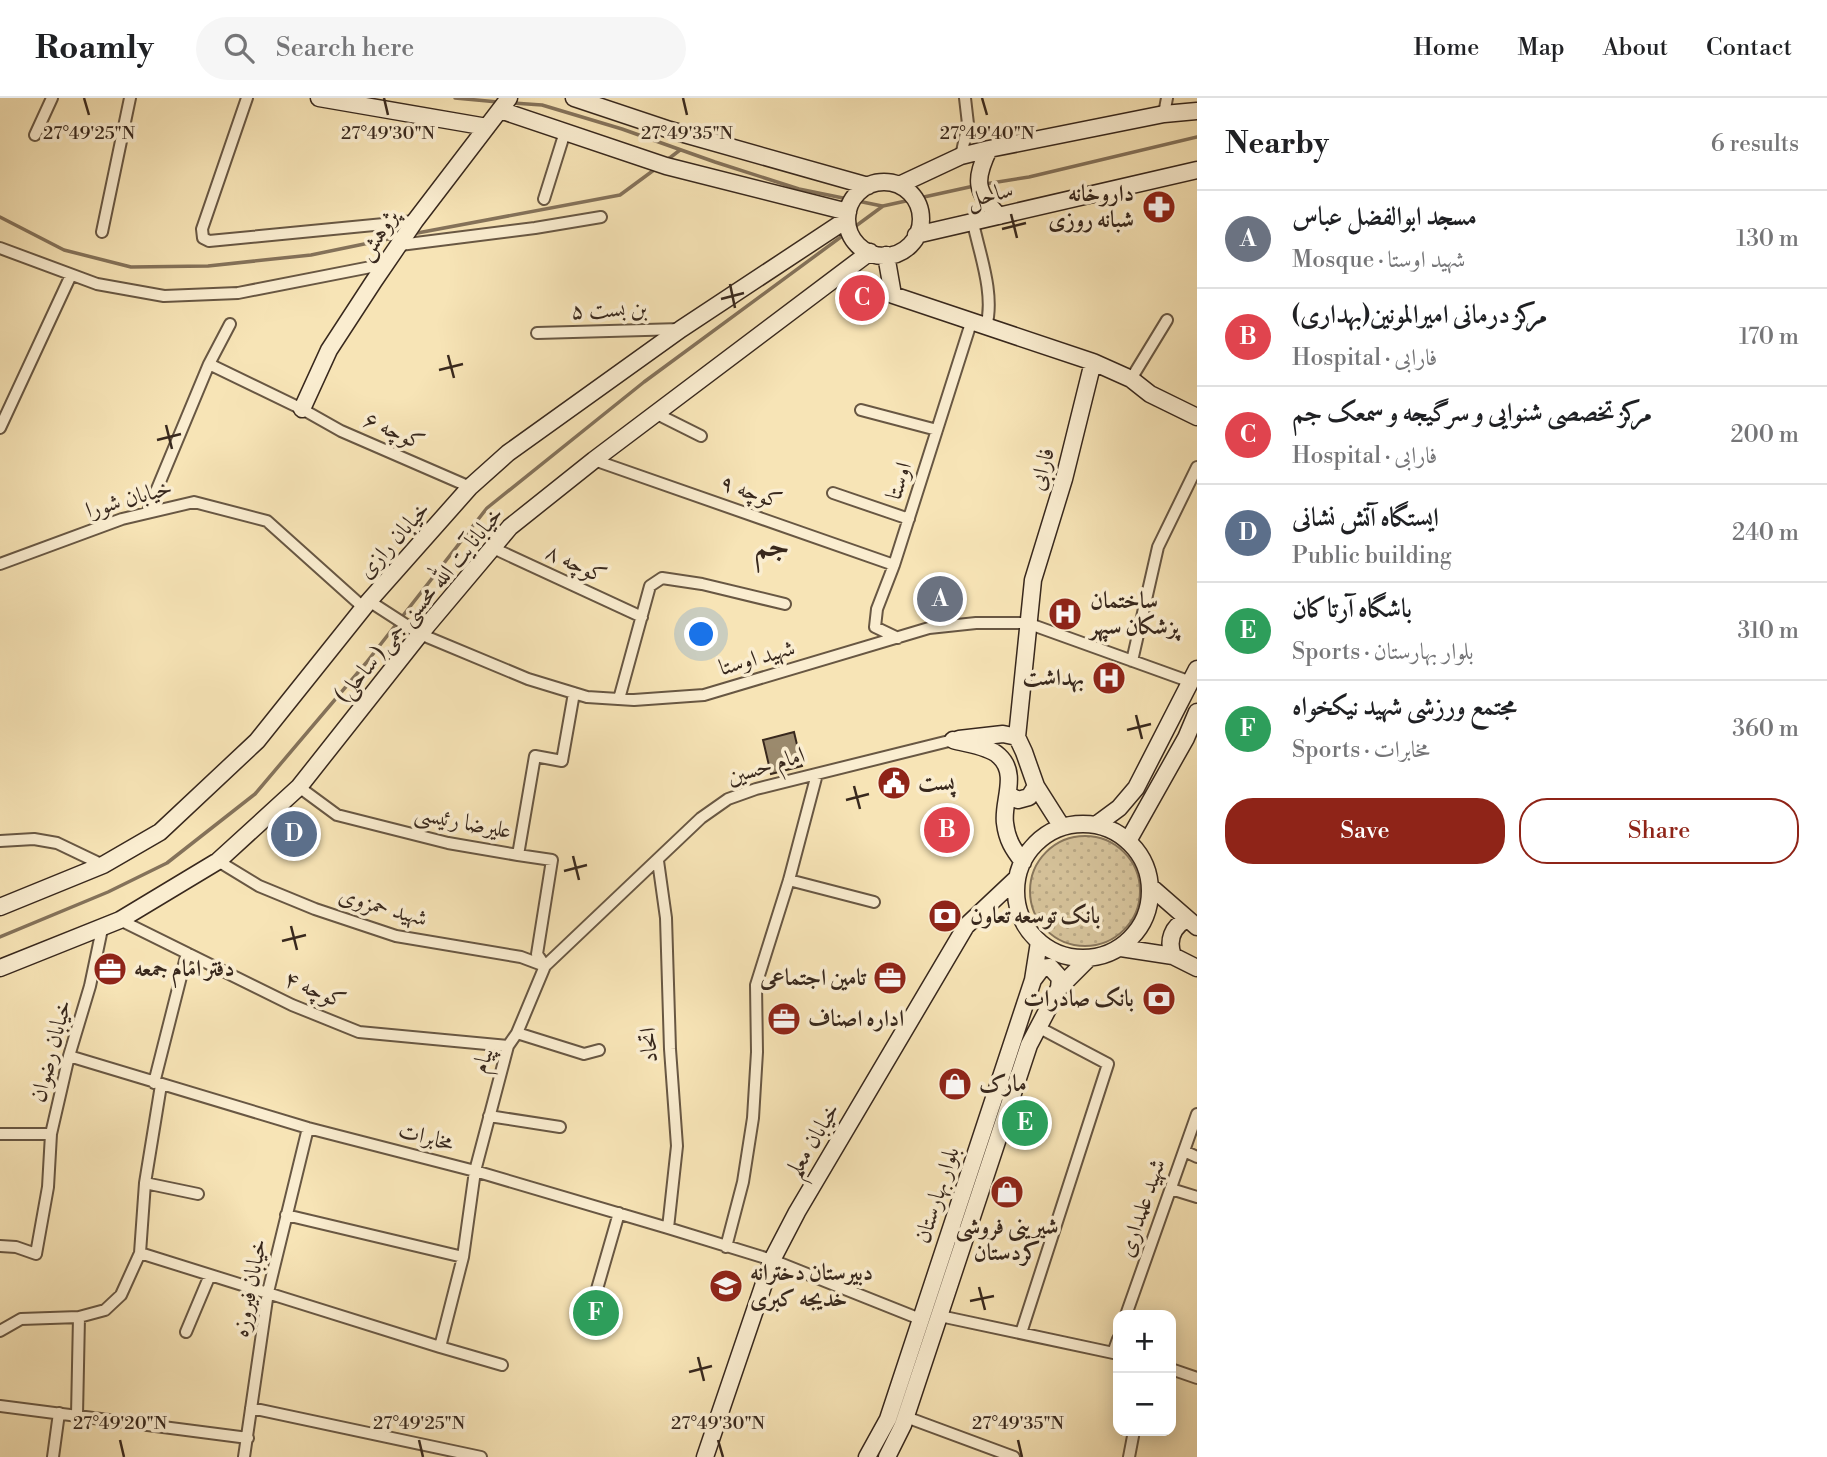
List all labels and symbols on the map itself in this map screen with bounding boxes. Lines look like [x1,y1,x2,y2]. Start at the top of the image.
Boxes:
text: 27°49'25"N [43,122,136,145]
text: 27°49'30"N [341,122,436,145]
text: 27°49'35"N [641,122,734,145]
text: 27°49'40"N [940,122,1035,145]
street label: ساحل [964,176,1017,216]
place label: داروخانه شبانه روزی [1048,180,1134,234]
pharmacy icon: داروخانه شبانه روزی [1140,188,1178,226]
street label: پژوهش [351,203,407,266]
pin: C [839,272,885,324]
street label: بن بست ۵ [570,295,648,325]
street label: کوچه ۶ [359,405,429,458]
street label: فارابی [1023,444,1062,494]
street label: اوستا [880,459,918,503]
street label: کوچه ۹ [716,468,786,517]
street label: خیابان شورا [83,473,175,525]
street label: خیابان رازی [352,496,436,584]
street label: خیابانآیت الله محسنی جمی( ساحلی) [325,498,512,711]
district label: جم [754,528,790,573]
street label: کوچه ۸ [541,538,611,591]
pin: A [917,573,963,625]
place label: ساختمان پزشکان سپهر [1087,587,1182,642]
hospital icon: ساختمان پزشکان سپهر [1046,595,1084,633]
your location [684,617,718,651]
street label: شهید اوستا [716,634,798,682]
hospital icon: بهداشت [1090,659,1128,697]
place label: بهداشت [1023,664,1084,693]
street label: امام حسین [724,741,810,796]
public building icon: پست [875,764,913,802]
place label: پست [918,769,957,798]
street label: علیرضا رئیسی [412,799,514,847]
pin: B [924,804,970,856]
pin: D [271,808,317,860]
street label: شهید حمزوی [335,881,431,933]
bank icon: بانک توسعه تعاون [926,897,964,935]
place label: بانک توسعه تعاون [970,902,1100,930]
office icon: دفتر امام جمعه [91,950,129,988]
place label: دفتر امام جمعه [134,955,235,989]
office icon: تامین اجتماعی [871,959,909,997]
place label: تامین اجتماعی [759,964,867,992]
street label: کوچه ۴ [280,965,350,1016]
bank icon: بانک صادرات [1140,980,1178,1018]
place label: بانک صادرات [1023,985,1134,1013]
street label: خیابان رضوان [24,997,78,1105]
office icon: اداره اصناف [765,1000,803,1038]
place label: اداره اصناف [808,1005,904,1033]
street label: اتحاد [634,1027,664,1063]
street label: پیام [466,1043,505,1078]
shop icon: مارک [936,1065,974,1103]
place label: مارک [979,1070,1027,1098]
pin: E [1002,1097,1048,1149]
street label: خیابان معلم [780,1098,853,1186]
street label: مخابرات [395,1116,457,1158]
street label: بلوار بهارستان [908,1143,966,1247]
street label: شهید علمداری [1112,1155,1172,1261]
shop icon: شیرینی فروشی کردستان [988,1173,1026,1211]
place label: شیرینی فروشی کردستان [955,1213,1059,1267]
street label: خیابان فیروزه [227,1236,273,1340]
place label: دبیرستان دخترانه خدیجه کبری [750,1259,873,1313]
school or university icon: دبیرستان دخترانه خدیجه کبری [707,1267,745,1305]
pin: F [573,1287,619,1339]
text: 27°49'20"N [73,1412,168,1435]
text: 27°49'25"N [373,1412,466,1435]
text: 27°49'30"N [671,1412,766,1435]
text: 27°49'35"N [972,1412,1065,1435]

